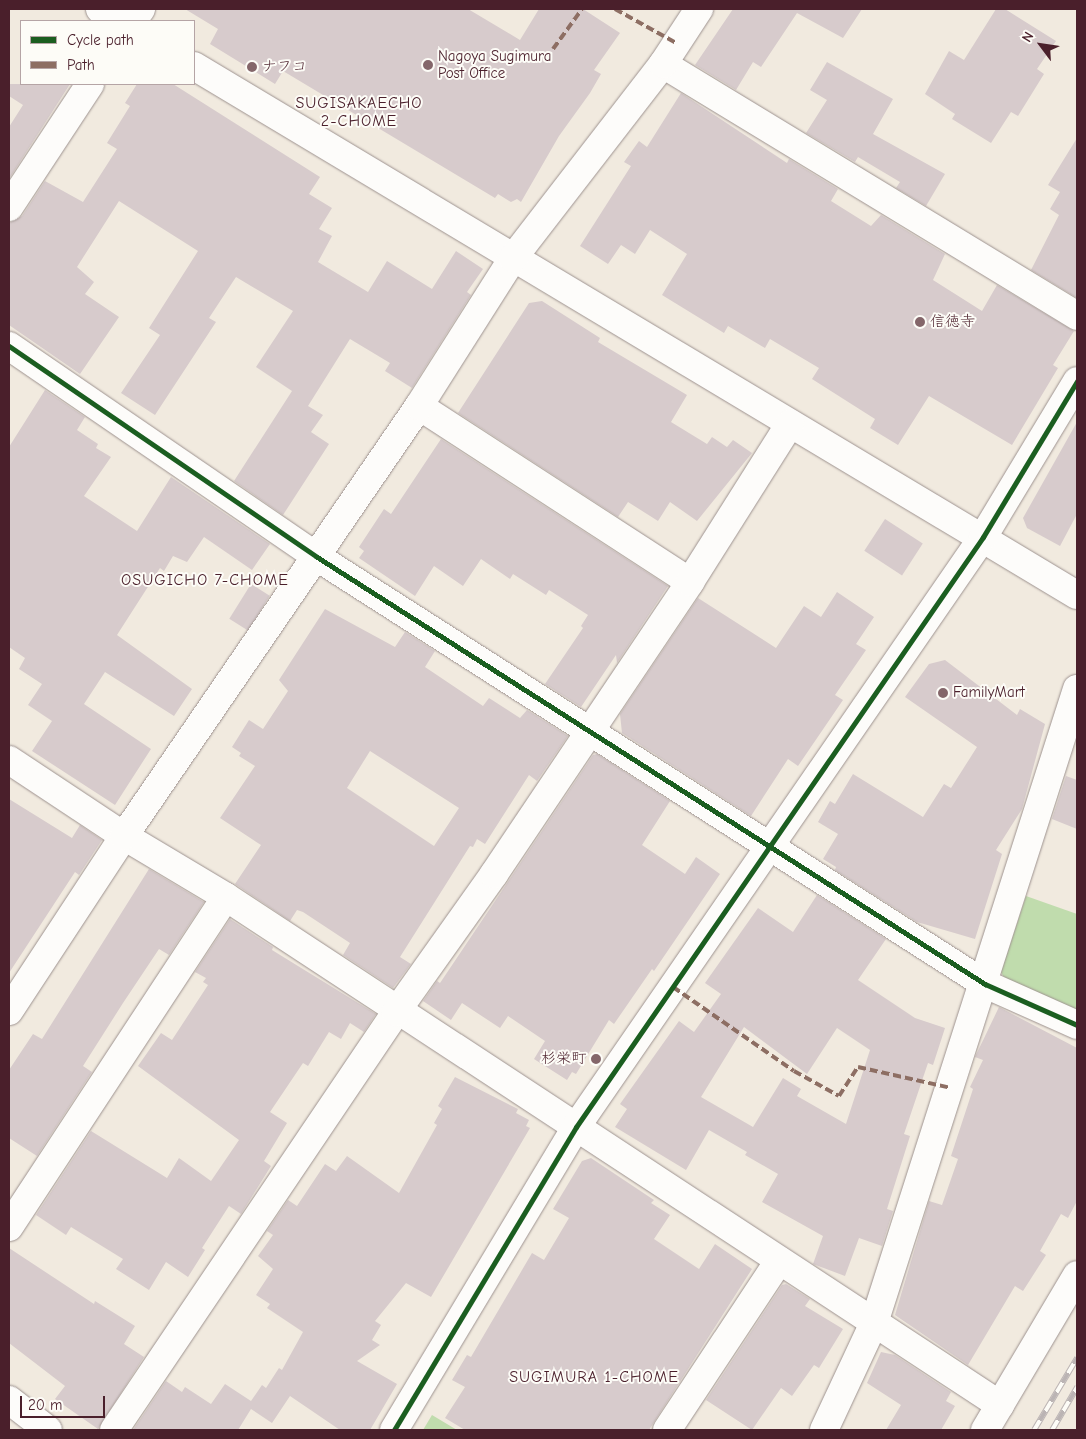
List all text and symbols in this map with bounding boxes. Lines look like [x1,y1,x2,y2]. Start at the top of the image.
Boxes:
legend [20,20,195,85]
north arrow [1016,20,1066,70]
text: N [1018,29,1037,45]
text: Cycle path [67,31,134,49]
place label: Nagoya Sugimura Post Office [438,47,551,82]
text: Path [67,56,95,74]
place label: ナフコ [262,58,307,76]
marker: Nagoya Sugimura Post Office [422,59,434,71]
marker: ナフコ [246,61,258,73]
district label: SUGISAKAECHO 2-CHOME [294,93,424,131]
place label: 信徳寺 [930,313,975,331]
marker: 信徳寺 [914,316,926,328]
district label: OSUGICHO 7-CHOME [119,570,291,590]
place label: FamilyMart [953,684,1025,702]
marker: FamilyMart [937,687,949,699]
place label: 杉栄町 [541,1050,586,1068]
marker: 杉栄町 [590,1053,602,1065]
district label: SUGIMURA 1-CHOME [507,1367,681,1387]
scale bar [22,1386,108,1418]
text: 20 m [28,1396,62,1414]

